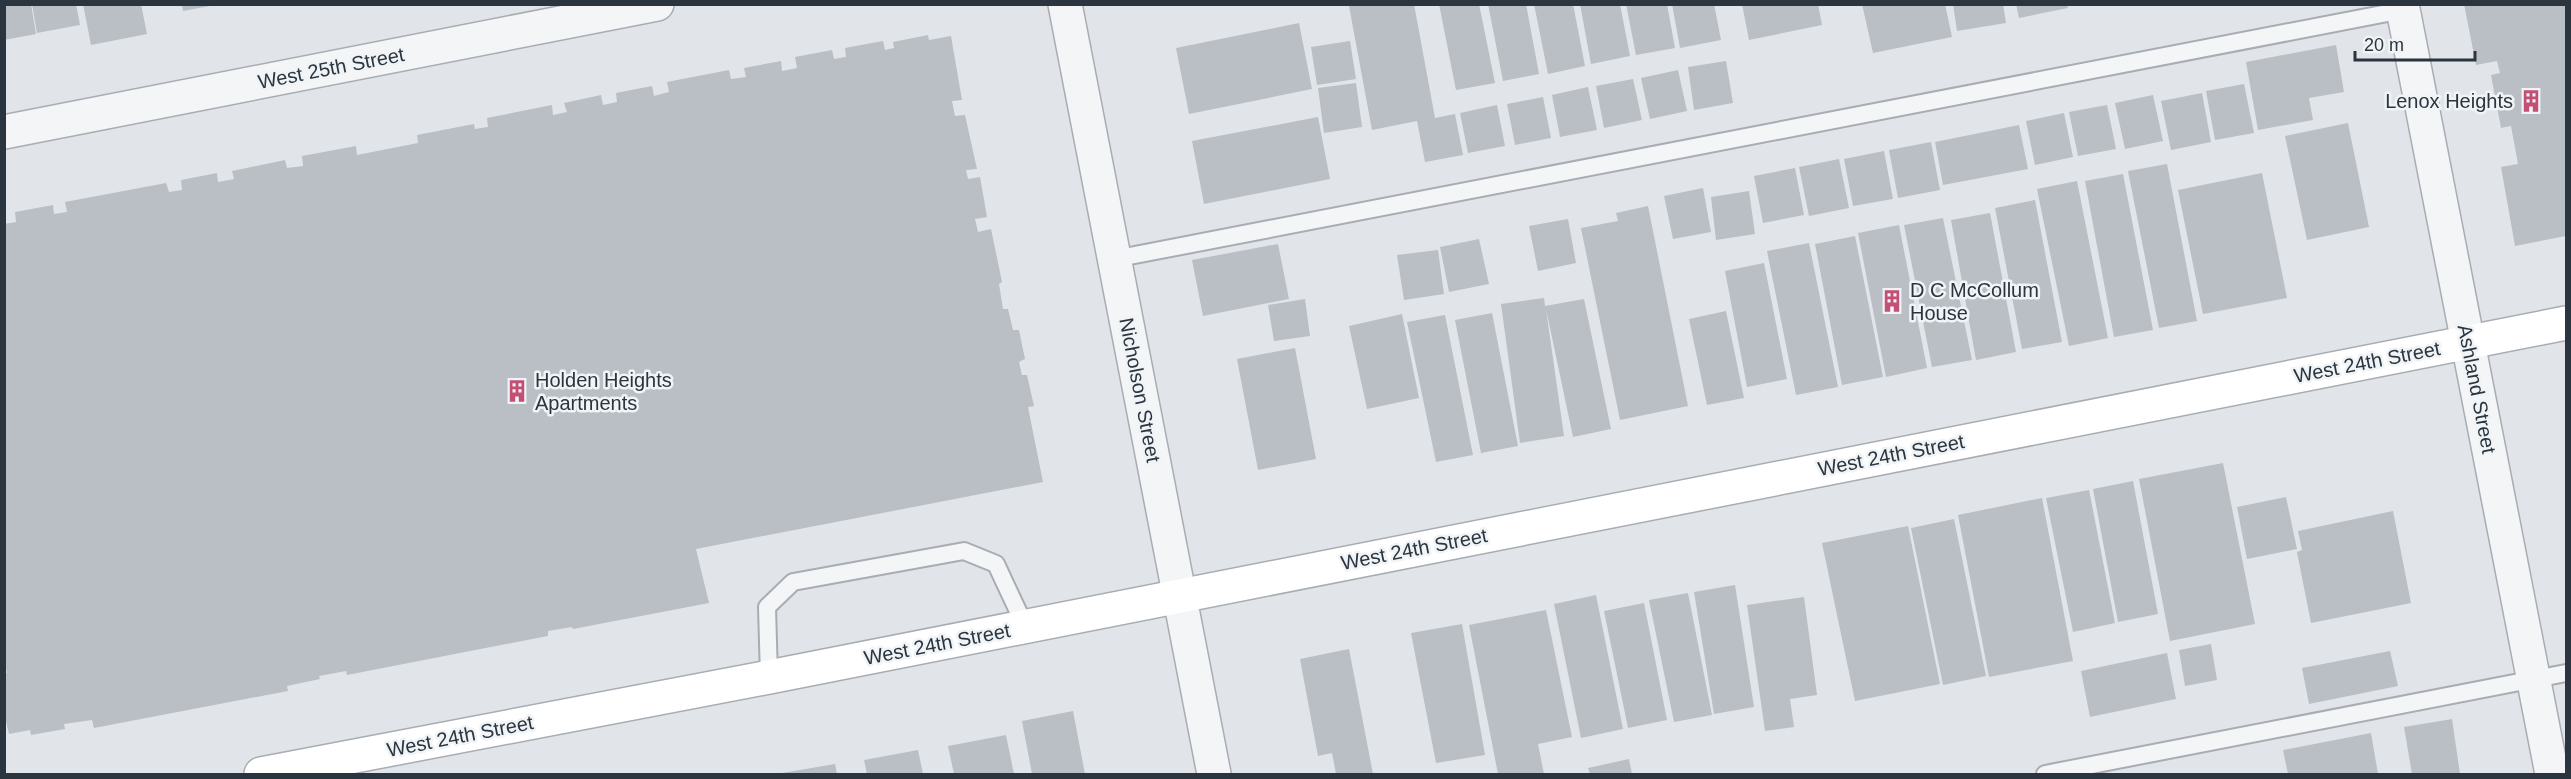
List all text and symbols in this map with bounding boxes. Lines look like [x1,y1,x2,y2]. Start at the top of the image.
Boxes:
scale bar [2355,24,2475,62]
text: 20 m [2364,35,2404,55]
street label: West 25th Street [256,43,406,93]
building icon: Lenox Heights [2518,88,2544,114]
place label: Lenox Heights [2385,90,2513,112]
place label: D C McCollum House [1910,279,2039,324]
building icon: D C McCollum House [1879,288,1905,314]
street label: Nicholson Street [1115,316,1165,465]
street label: Ashland Street [2454,323,2500,456]
street label: West 24th Street [2292,337,2442,387]
place label: Holden Heights Apartments [535,369,672,414]
building icon: Holden Heights Apartments [504,378,530,404]
street label: West 24th Street [1816,430,1966,480]
street label: West 24th Street [1339,524,1489,574]
street label: West 24th Street [862,619,1012,669]
street label: West 24th Street [385,711,535,761]

